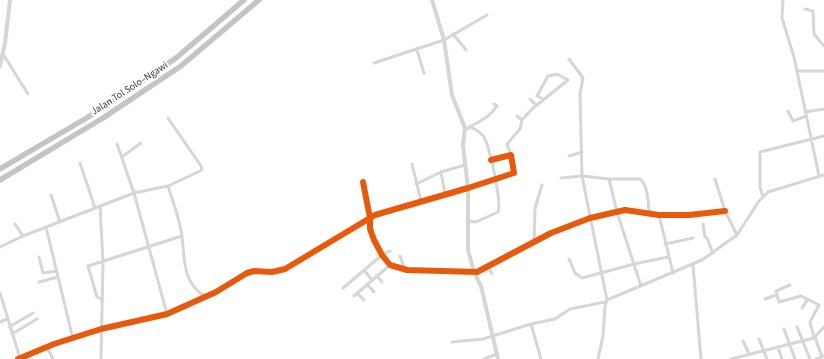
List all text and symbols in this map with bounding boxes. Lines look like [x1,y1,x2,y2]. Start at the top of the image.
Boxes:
street label: Jalan Tol Solo–Ngawi [89,60,171,118]

